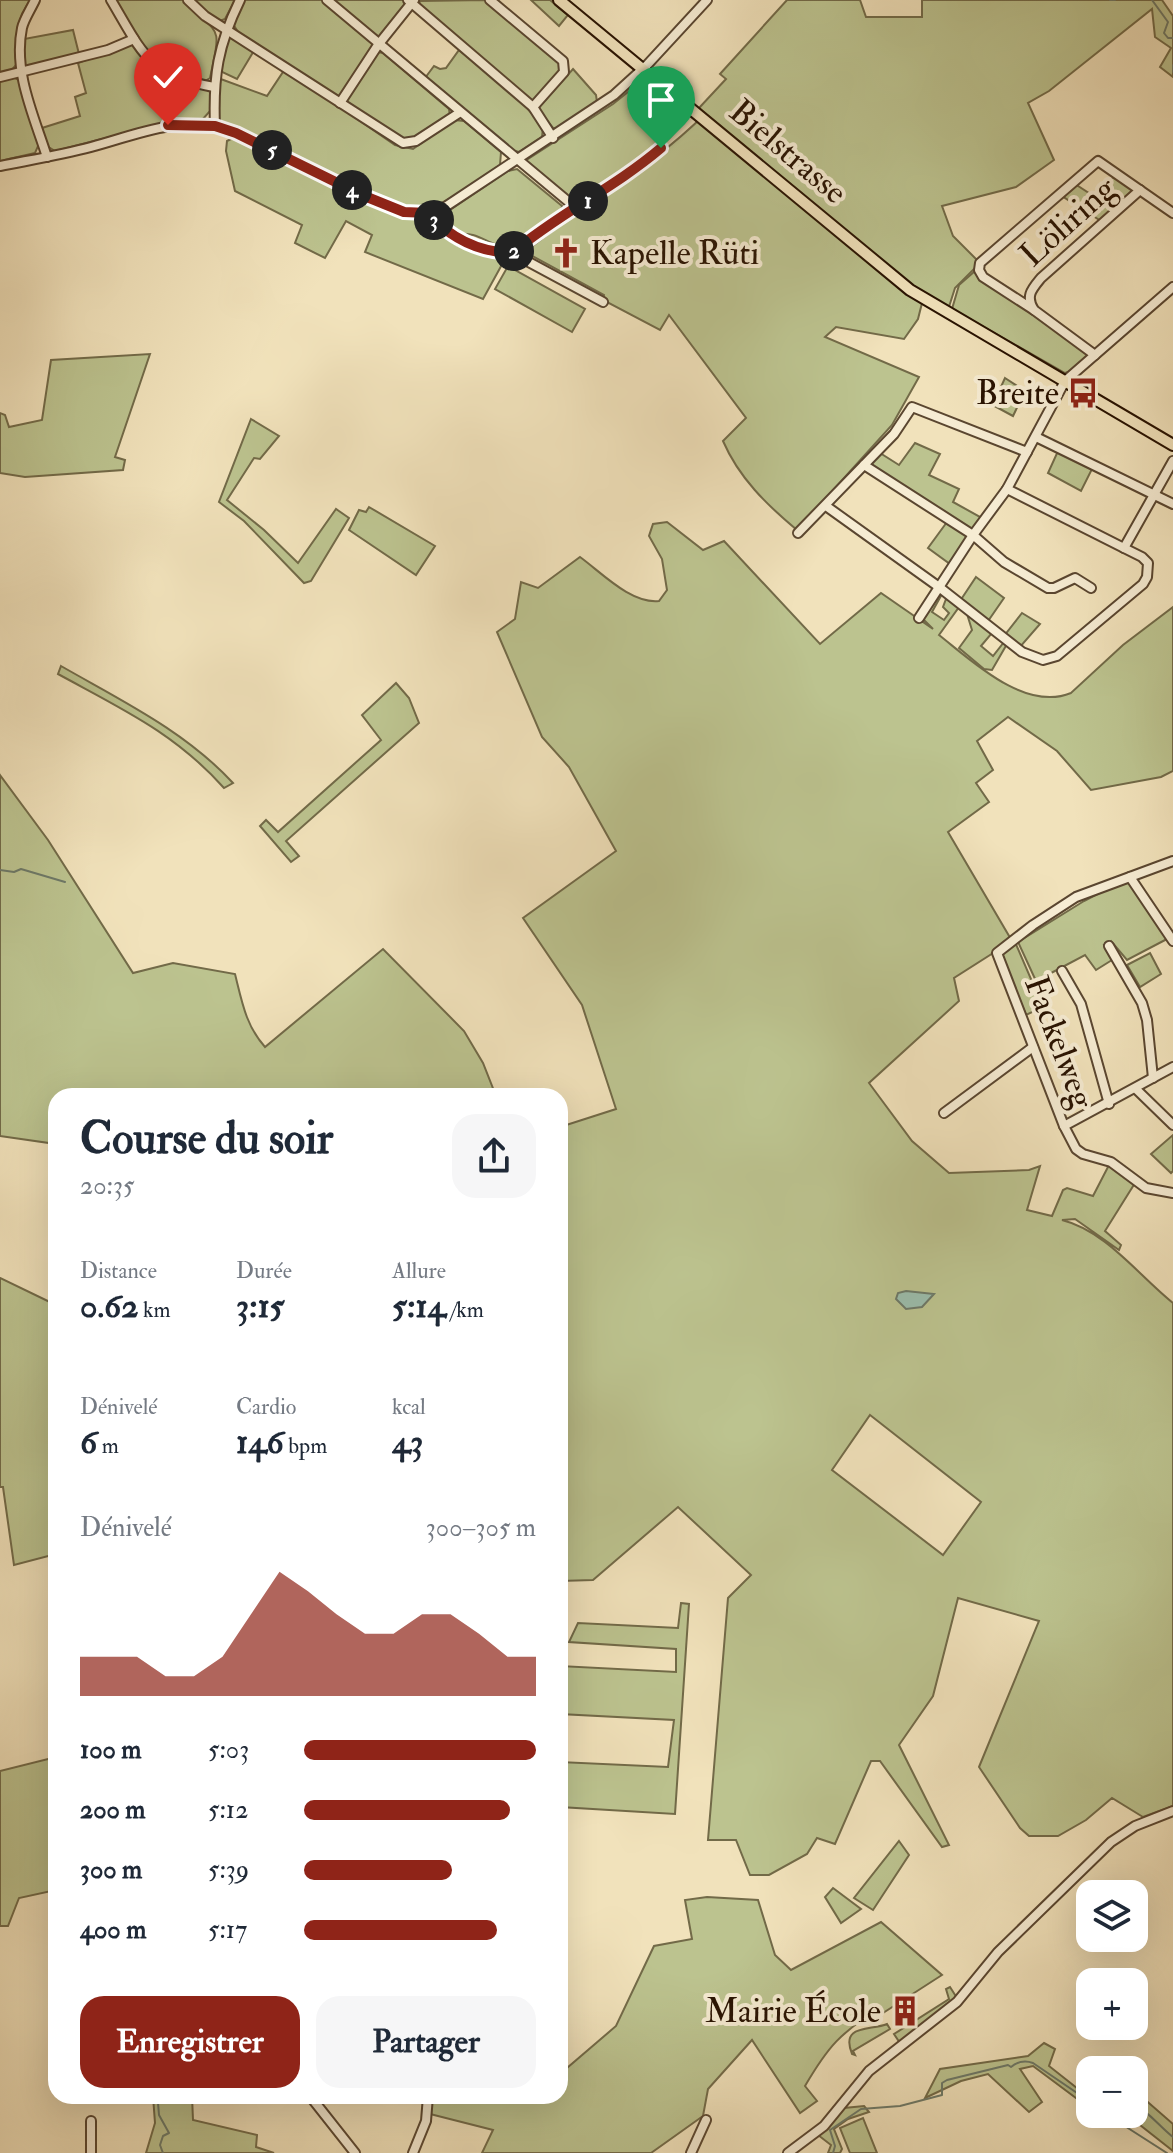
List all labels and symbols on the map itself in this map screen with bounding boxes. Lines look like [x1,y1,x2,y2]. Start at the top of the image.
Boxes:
pin [134,43,202,125]
pin [627,66,695,148]
street label: Bielstrasse [720,90,856,214]
pin: 5 [252,130,292,170]
street label: Löliring [1011,167,1126,276]
pin: 4 [332,170,372,210]
pin: 1 [568,181,608,221]
pin: 3 [414,200,454,240]
pin: 2 [494,231,534,271]
place label: Kapelle Rüti [590,232,759,275]
church icon: Kapelle Rüti [549,236,583,270]
place label: Breite [976,372,1059,415]
bus stop icon: Breite [1066,376,1100,410]
street label: Fackelweg [1014,970,1104,1115]
place label: Mairie École [705,1989,881,2033]
building icon: Mairie École [888,1994,922,2028]

